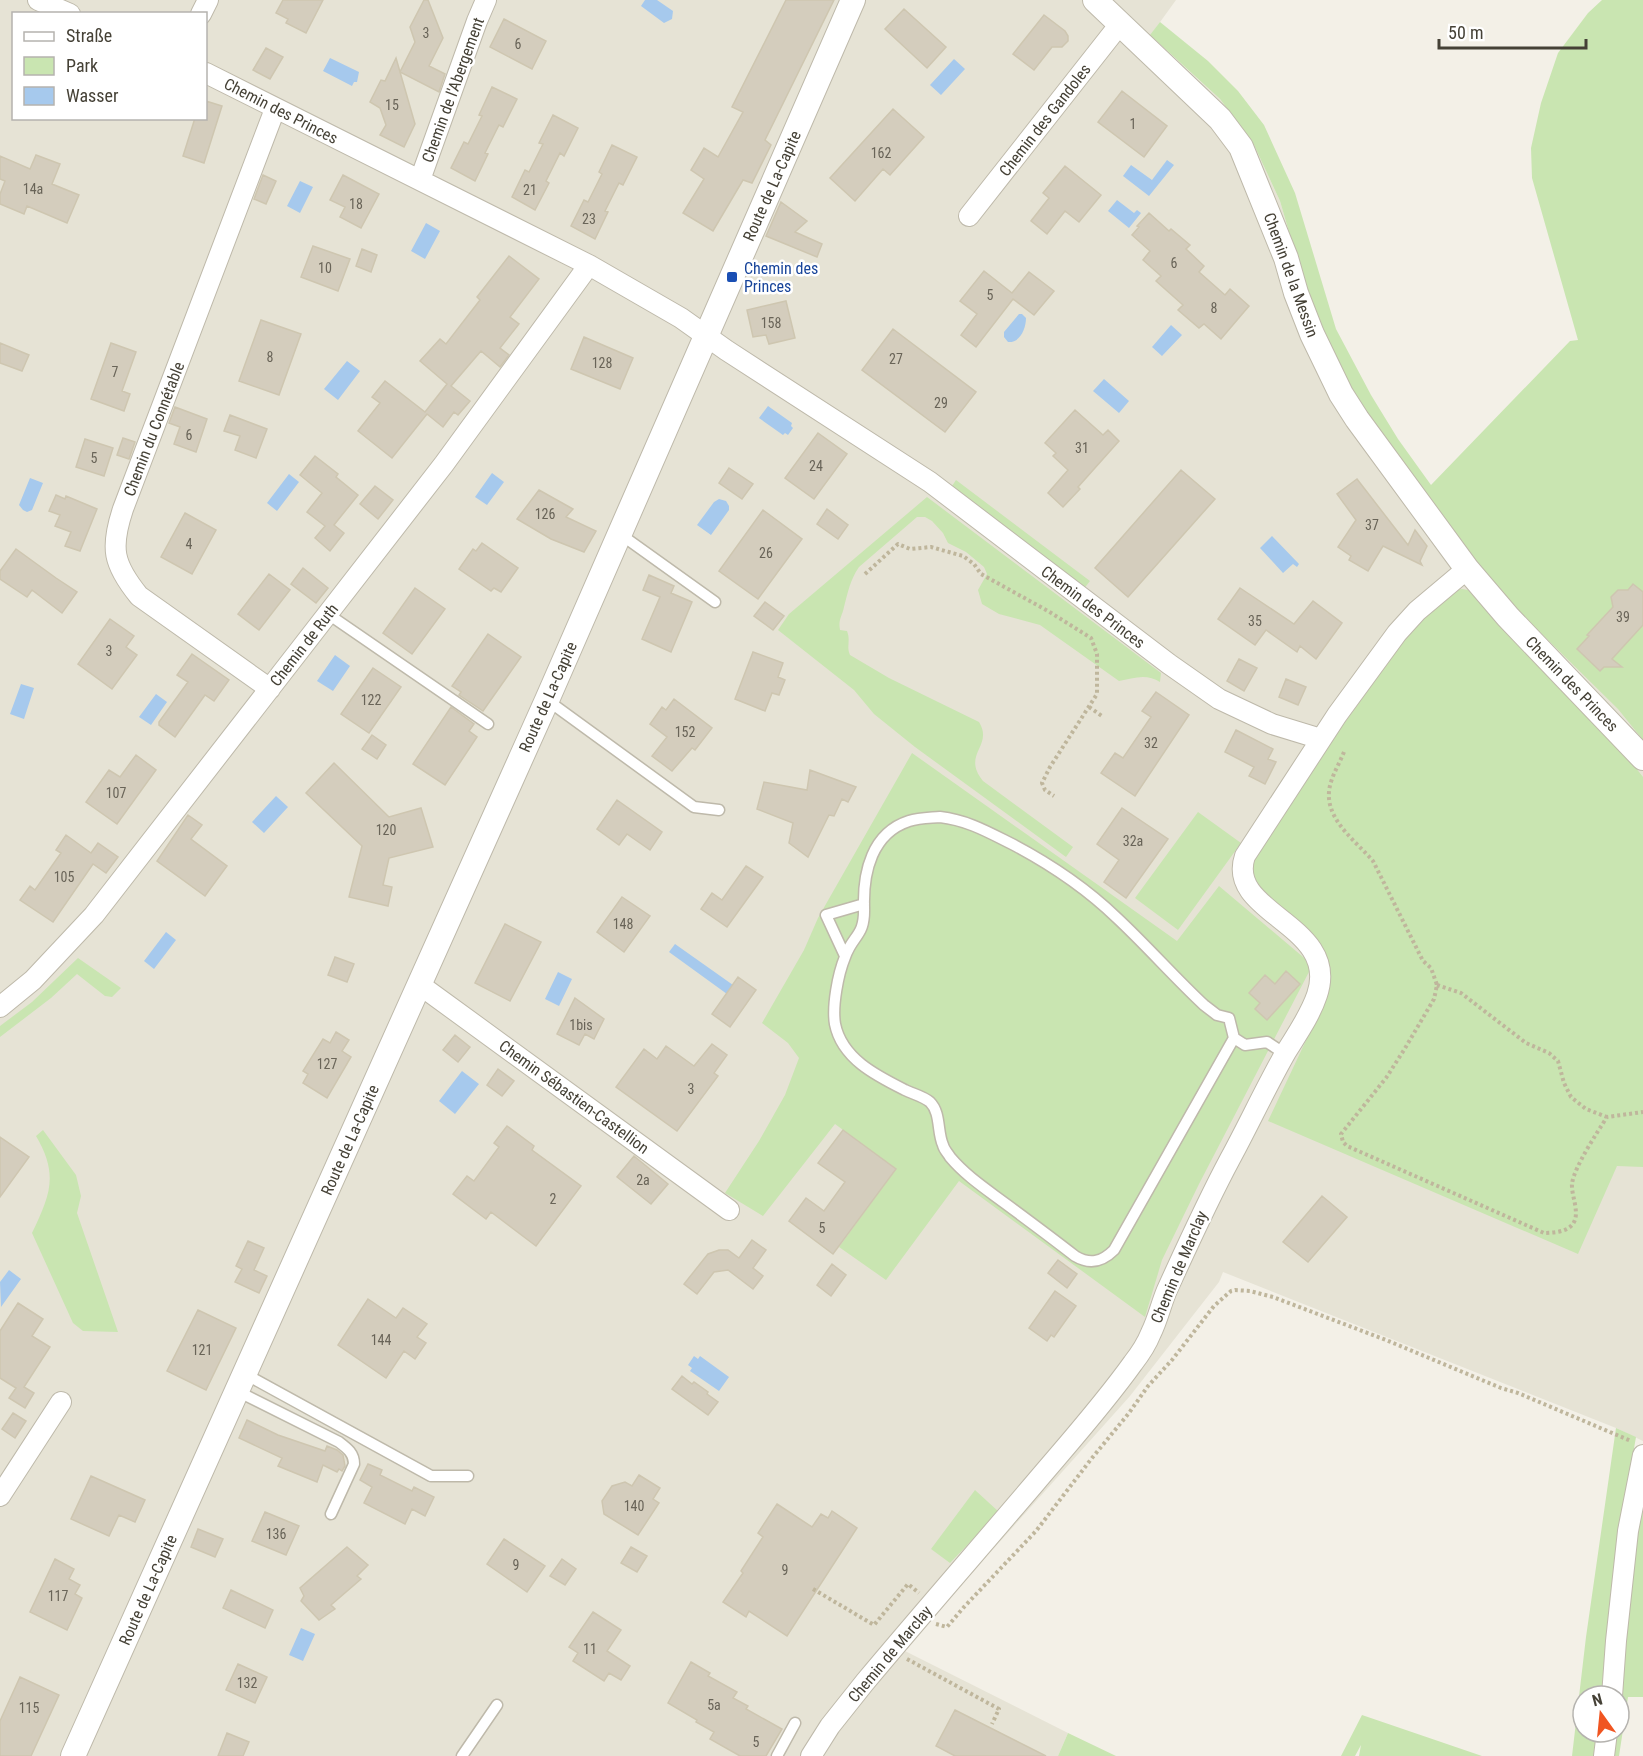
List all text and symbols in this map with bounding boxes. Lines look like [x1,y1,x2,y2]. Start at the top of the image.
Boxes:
legend [12,12,207,120]
scale bar [1439,12,1586,50]
street label: Chemin de l'Abergement [418,15,488,165]
text: 50 m [1448,22,1483,43]
text: Straße [66,25,112,46]
house number: 3 [423,25,429,41]
house number: 6 [515,36,522,52]
text: Park [66,55,98,76]
street label: Chemin des Gandoles [995,60,1095,180]
street label: Chemin des Princes [221,74,341,148]
text: Wasser [66,85,119,106]
house number: 15 [385,97,399,113]
house number: 1 [1130,116,1136,132]
street label: Route de La-Capite [739,128,805,244]
house number: 162 [871,145,891,161]
house number: 14a [23,181,43,197]
house number: 21 [523,182,537,198]
house number: 18 [349,196,363,212]
street label: Chemin de la Messin [1260,210,1322,340]
house number: 23 [582,211,596,227]
house number: 6 [1171,255,1178,271]
place label: Chemin des Princes [744,259,818,296]
house number: 10 [318,260,332,276]
marker: Chemin des Princes [725,270,739,284]
house number: 5 [987,287,994,303]
house number: 8 [1211,300,1218,316]
house number: 158 [761,315,781,331]
house number: 8 [267,349,274,365]
house number: 27 [889,351,903,367]
house number: 128 [592,355,612,371]
street label: Chemin du Connétable [120,359,188,499]
house number: 7 [112,364,119,380]
house number: 29 [934,395,948,411]
house number: 6 [186,427,193,443]
house number: 31 [1075,440,1089,456]
house number: 5 [91,450,98,466]
house number: 24 [809,458,823,474]
house number: 126 [535,506,555,522]
house number: 37 [1365,517,1379,533]
house number: 4 [186,536,193,552]
house number: 26 [759,545,773,561]
street label: Chemin des Princes [1037,562,1149,652]
street label: Chemin de Ruth [266,600,342,690]
house number: 39 [1616,609,1630,625]
house number: 35 [1248,613,1262,629]
street label: Chemin des Princes [1522,632,1622,736]
street label: Route de La-Capite [515,639,581,755]
house number: 3 [106,643,112,659]
house number: 122 [361,692,381,708]
house number: 152 [675,724,695,740]
house number: 32 [1144,735,1158,751]
house number: 107 [106,785,126,801]
house number: 120 [376,822,396,838]
house number: 32a [1123,833,1143,849]
house number: 105 [54,869,74,885]
house number: 148 [613,916,633,932]
house number: 1bis [569,1017,593,1033]
street label: Chemin Sébastien-Castellion [495,1036,653,1158]
house number: 127 [317,1056,337,1072]
house number: 3 [688,1081,694,1097]
street label: Route de La-Capite [317,1082,383,1198]
house number: 2a [636,1172,650,1188]
house number: 2 [550,1191,557,1207]
street label: Chemin de Marclay [1147,1208,1211,1326]
house number: 5 [819,1220,826,1236]
house number: 144 [371,1332,391,1348]
house number: 121 [192,1342,212,1358]
house number: 140 [624,1498,644,1514]
house number: 136 [266,1526,286,1542]
street label: Route de La-Capite [115,1532,181,1648]
house number: 9 [513,1557,519,1573]
house number: 9 [782,1562,788,1578]
house number: 117 [48,1588,68,1604]
street label: Chemin de Marclay [844,1602,936,1706]
house number: 11 [583,1641,597,1657]
house number: 132 [237,1675,257,1691]
north arrow [1571,1684,1631,1744]
text: N [1590,1690,1604,1710]
house number: 5a [707,1697,721,1713]
house number: 115 [19,1700,39,1716]
house number: 5 [753,1734,760,1750]

